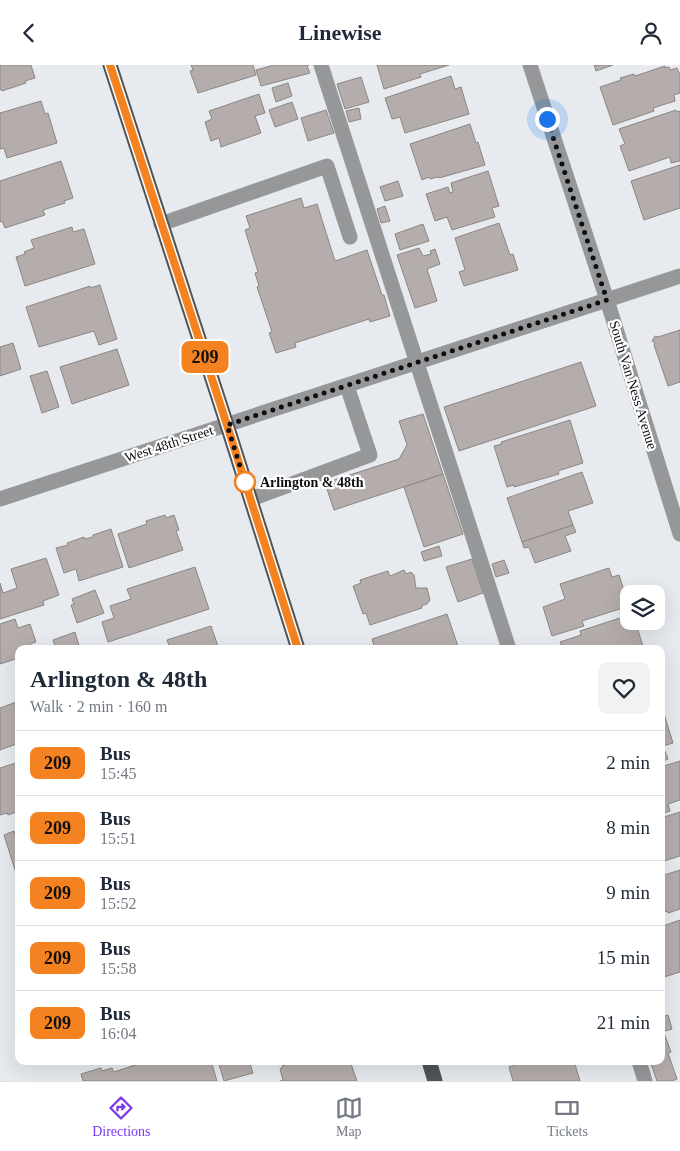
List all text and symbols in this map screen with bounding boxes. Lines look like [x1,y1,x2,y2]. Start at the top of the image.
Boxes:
icon: back [15,19,43,47]
icon: person [637,19,665,47]
text: Linewise [298,20,382,45]
your location [535,107,560,132]
street label: South Van Ness Avenue [606,319,660,451]
line badge: 209 [176,341,234,373]
text: 209 [192,347,219,367]
street label: West 48th Street [123,423,215,465]
marker: Arlington & 48th [234,471,256,493]
place label: Arlington & 48th [260,475,364,490]
map controls [620,585,665,630]
button: layers [620,585,665,630]
button: heart [598,662,650,714]
text: Arlington & 48th [30,666,207,692]
text: Walk · 2 min · 160 m [30,698,167,715]
text: Bus [100,743,131,764]
text: 2 min [606,752,650,773]
text: 209 [44,753,71,773]
text: 15:45 [100,765,136,782]
text: Bus [100,808,131,829]
text: 8 min [606,817,650,838]
text: 209 [44,818,71,838]
text: 15:51 [100,830,136,847]
text: Bus [100,873,131,894]
text: 9 min [606,882,650,903]
text: 209 [44,883,71,903]
text: 15:52 [100,895,136,912]
text: Bus [100,938,131,959]
text: 15 min [597,947,650,968]
text: 209 [44,948,71,968]
text: 15:58 [100,960,136,977]
text: Bus [100,1003,131,1024]
text: 21 min [597,1012,650,1033]
text: 209 [44,1013,71,1033]
text: 16:04 [100,1025,136,1042]
tab: Directions [92,1094,150,1140]
tab: Map [335,1094,363,1140]
tab: Tickets [547,1094,588,1140]

